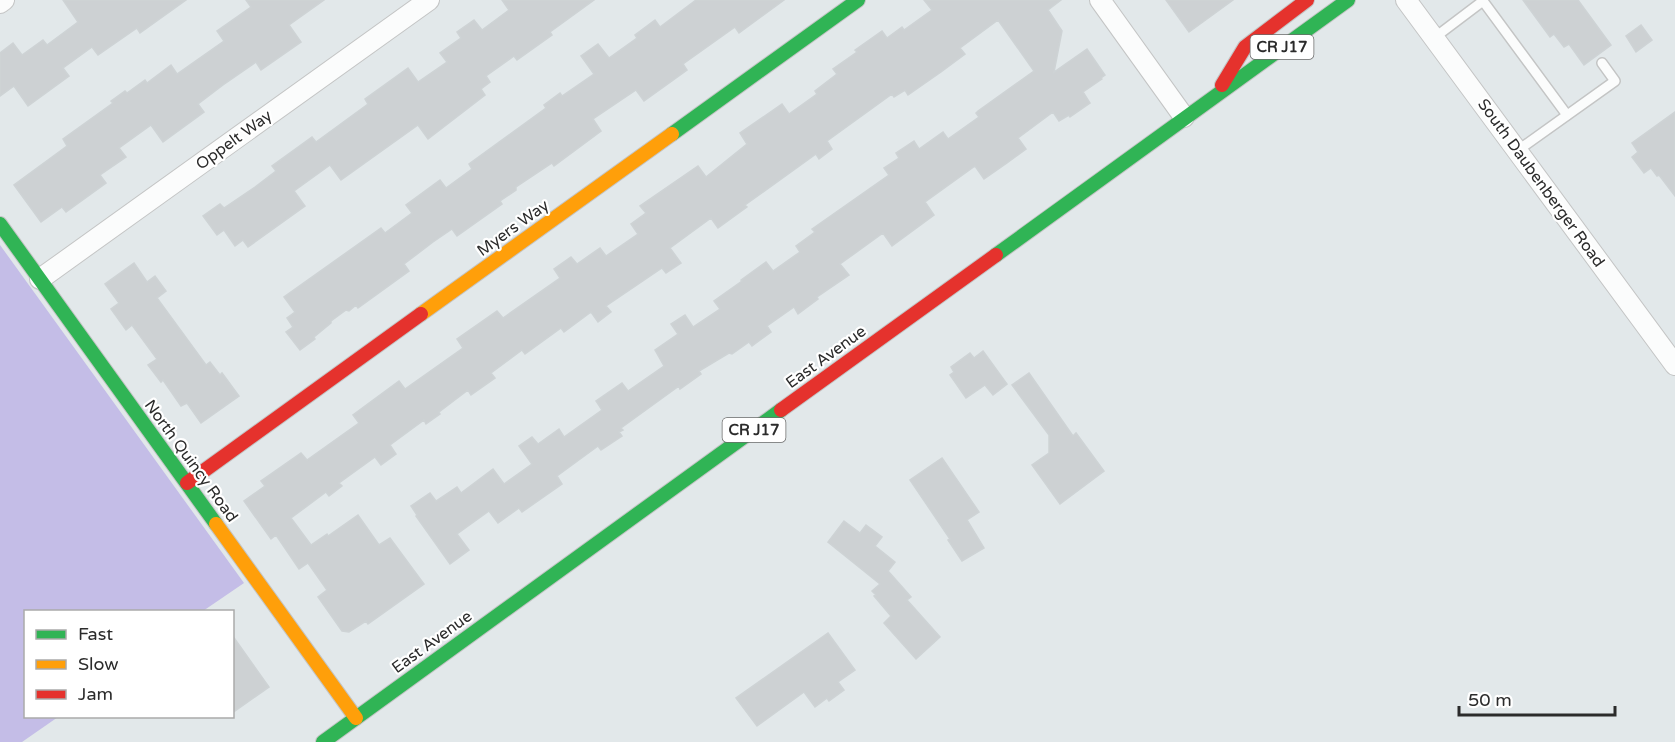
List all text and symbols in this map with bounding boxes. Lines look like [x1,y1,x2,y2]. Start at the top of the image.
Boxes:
road number: CR J17 [1250,35,1314,59]
street label: South Daubenberger Road [1473,95,1609,271]
street label: Oppelt Way [192,105,276,174]
street label: Myers Way [473,195,553,261]
street label: East Avenue [782,321,870,393]
street label: North Quincy Road [140,396,242,526]
road number: CR J17 [722,418,786,442]
street label: East Avenue [388,606,476,678]
legend [24,610,234,718]
text: Fast [78,623,113,645]
text: Slow [78,653,119,675]
scale bar [1459,679,1615,717]
text: Jam [78,683,113,705]
text: 50 m [1468,689,1512,711]

